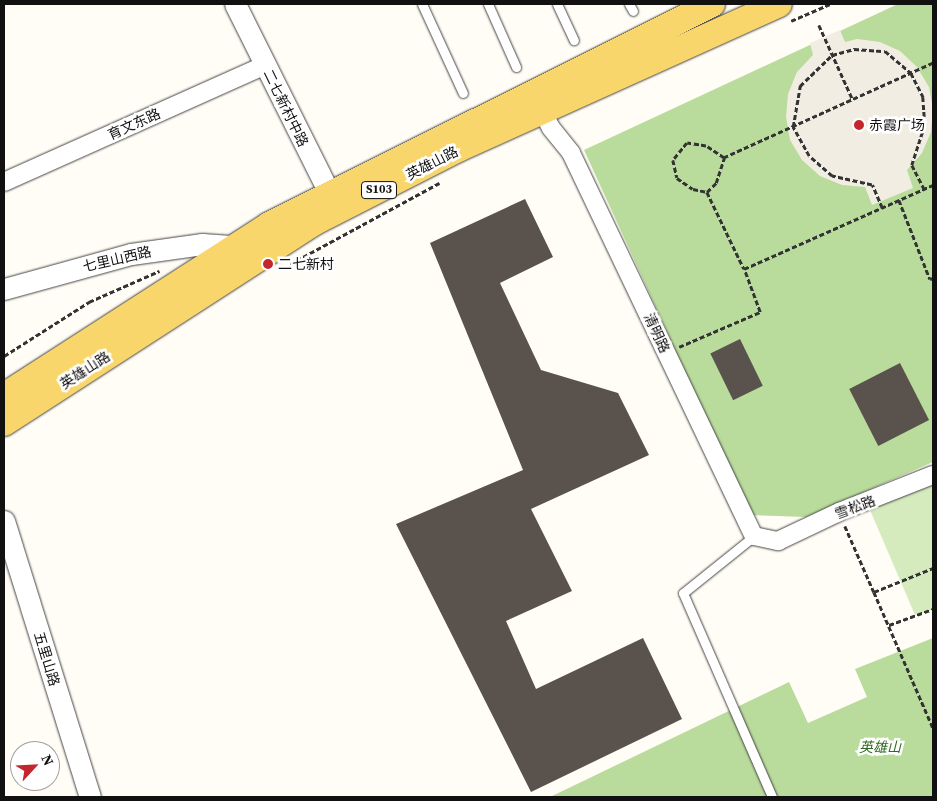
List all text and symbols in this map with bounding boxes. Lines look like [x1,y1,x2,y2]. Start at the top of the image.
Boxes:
street label: 二七新村中路 [260,67,312,149]
street label: 育文东路 [105,105,163,143]
place label: 赤霞广场 [869,117,925,133]
marker: 赤霞广场 [853,119,865,131]
street label: 英雄山路 [403,143,461,183]
road number: S103 [360,180,398,200]
street label: 七里山西路 [81,243,153,275]
place label: 二七新村 [278,256,334,272]
marker: 二七新村 [262,258,274,270]
street label: 清明路 [641,310,673,356]
street label: 英雄山路 [57,348,113,392]
street label: 雪松路 [832,492,878,522]
street label: 五里山路 [31,630,63,688]
park label: 英雄山 [859,739,901,755]
north arrow [10,741,60,791]
text: N [36,751,59,769]

